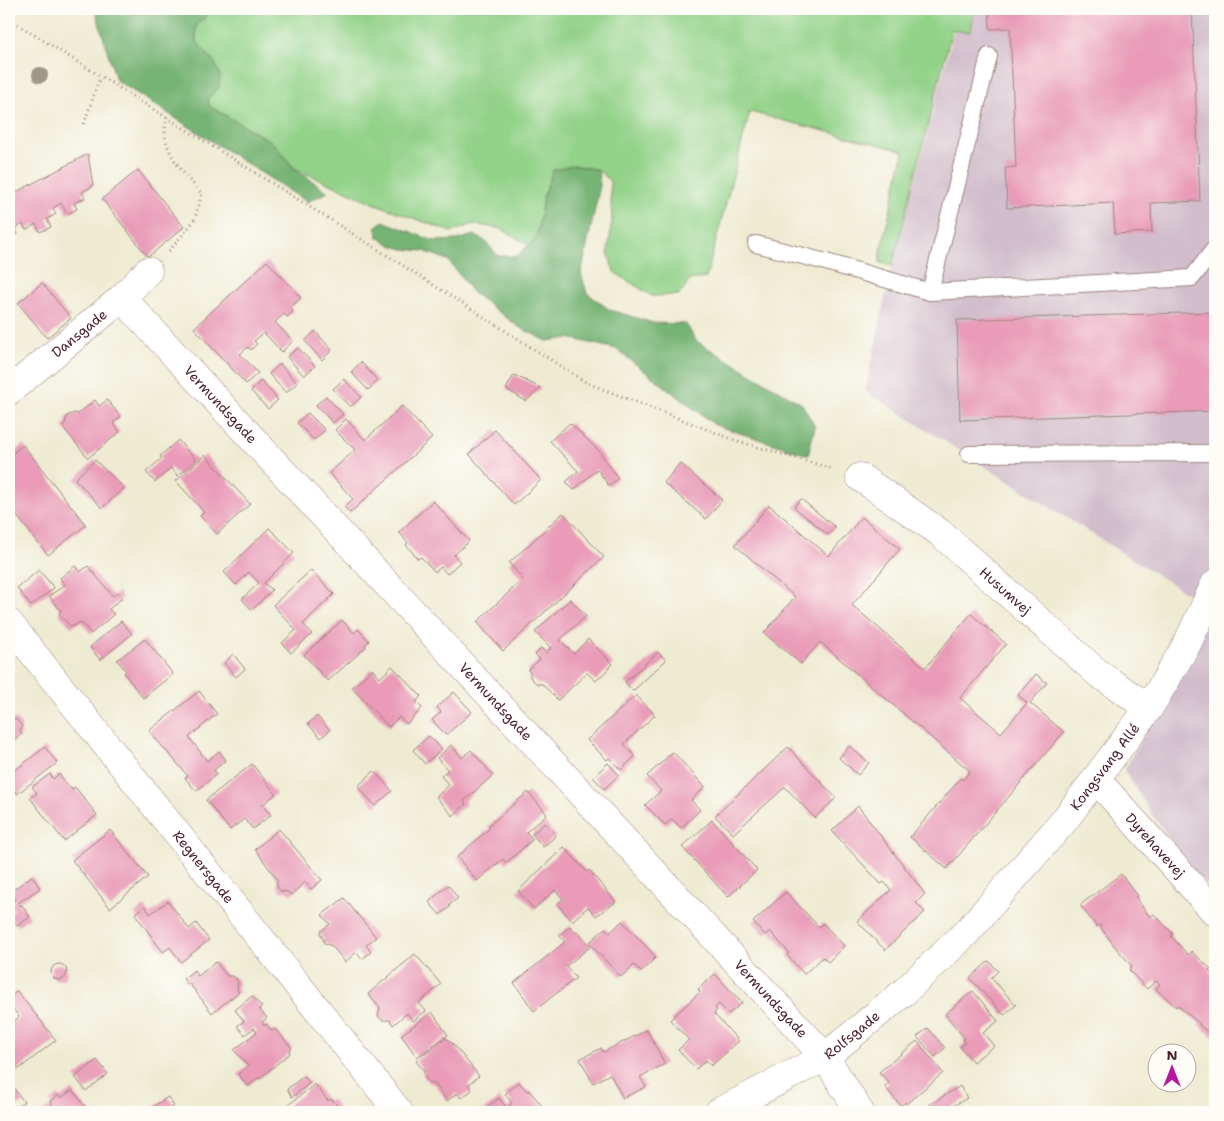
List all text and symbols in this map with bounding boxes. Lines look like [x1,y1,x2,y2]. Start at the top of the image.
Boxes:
street label: Dansgade [48,305,111,361]
street label: Vermundsgade [180,362,261,447]
street label: Husumvej [976,563,1035,619]
street label: Vermundsgade [455,659,536,744]
street label: Kongsvang Allé [1066,719,1143,814]
street label: Dyrehavevej [1122,809,1189,882]
street label: Regnersgade [169,827,238,907]
street label: Vermundsgade [730,956,812,1042]
street label: Rolfsgade [820,1007,883,1063]
north arrow [1146,1044,1196,1094]
text: N [1166,1046,1178,1064]

